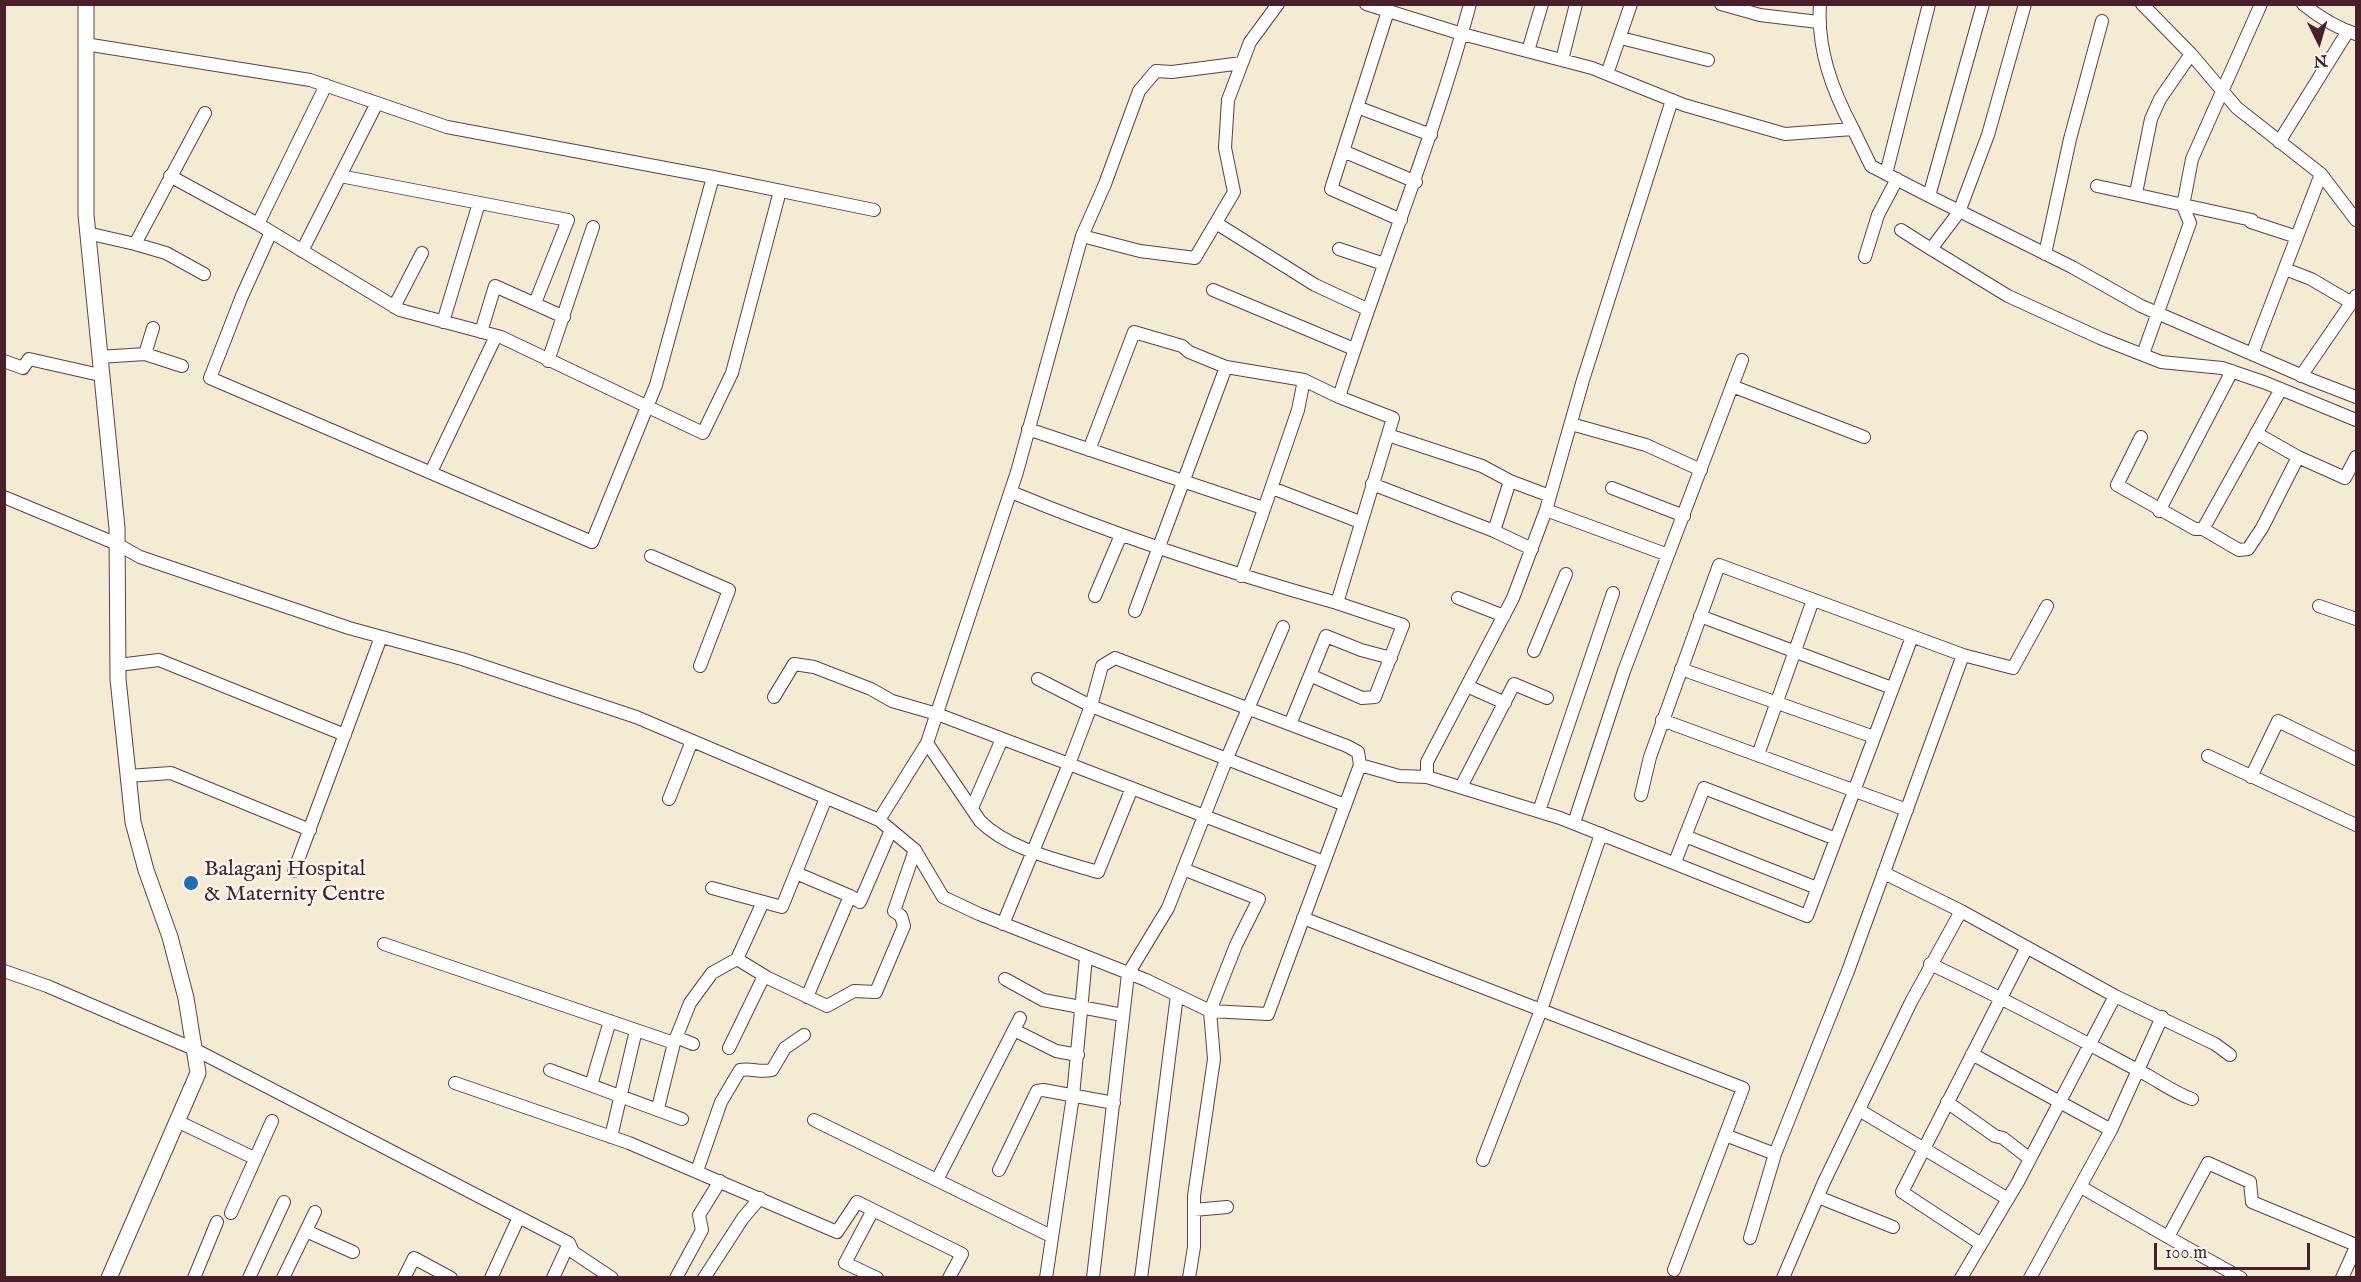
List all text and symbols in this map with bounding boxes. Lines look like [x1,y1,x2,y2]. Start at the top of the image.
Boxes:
north arrow [2289,12,2349,72]
text: N [2313,49,2328,70]
place label: Balaganj Hospital & Maternity Centre [204,857,385,908]
marker: Balaganj Hospital & Maternity Centre [182,874,200,892]
scale bar [2157,1231,2313,1269]
text: 100 m [2165,1242,2207,1265]

